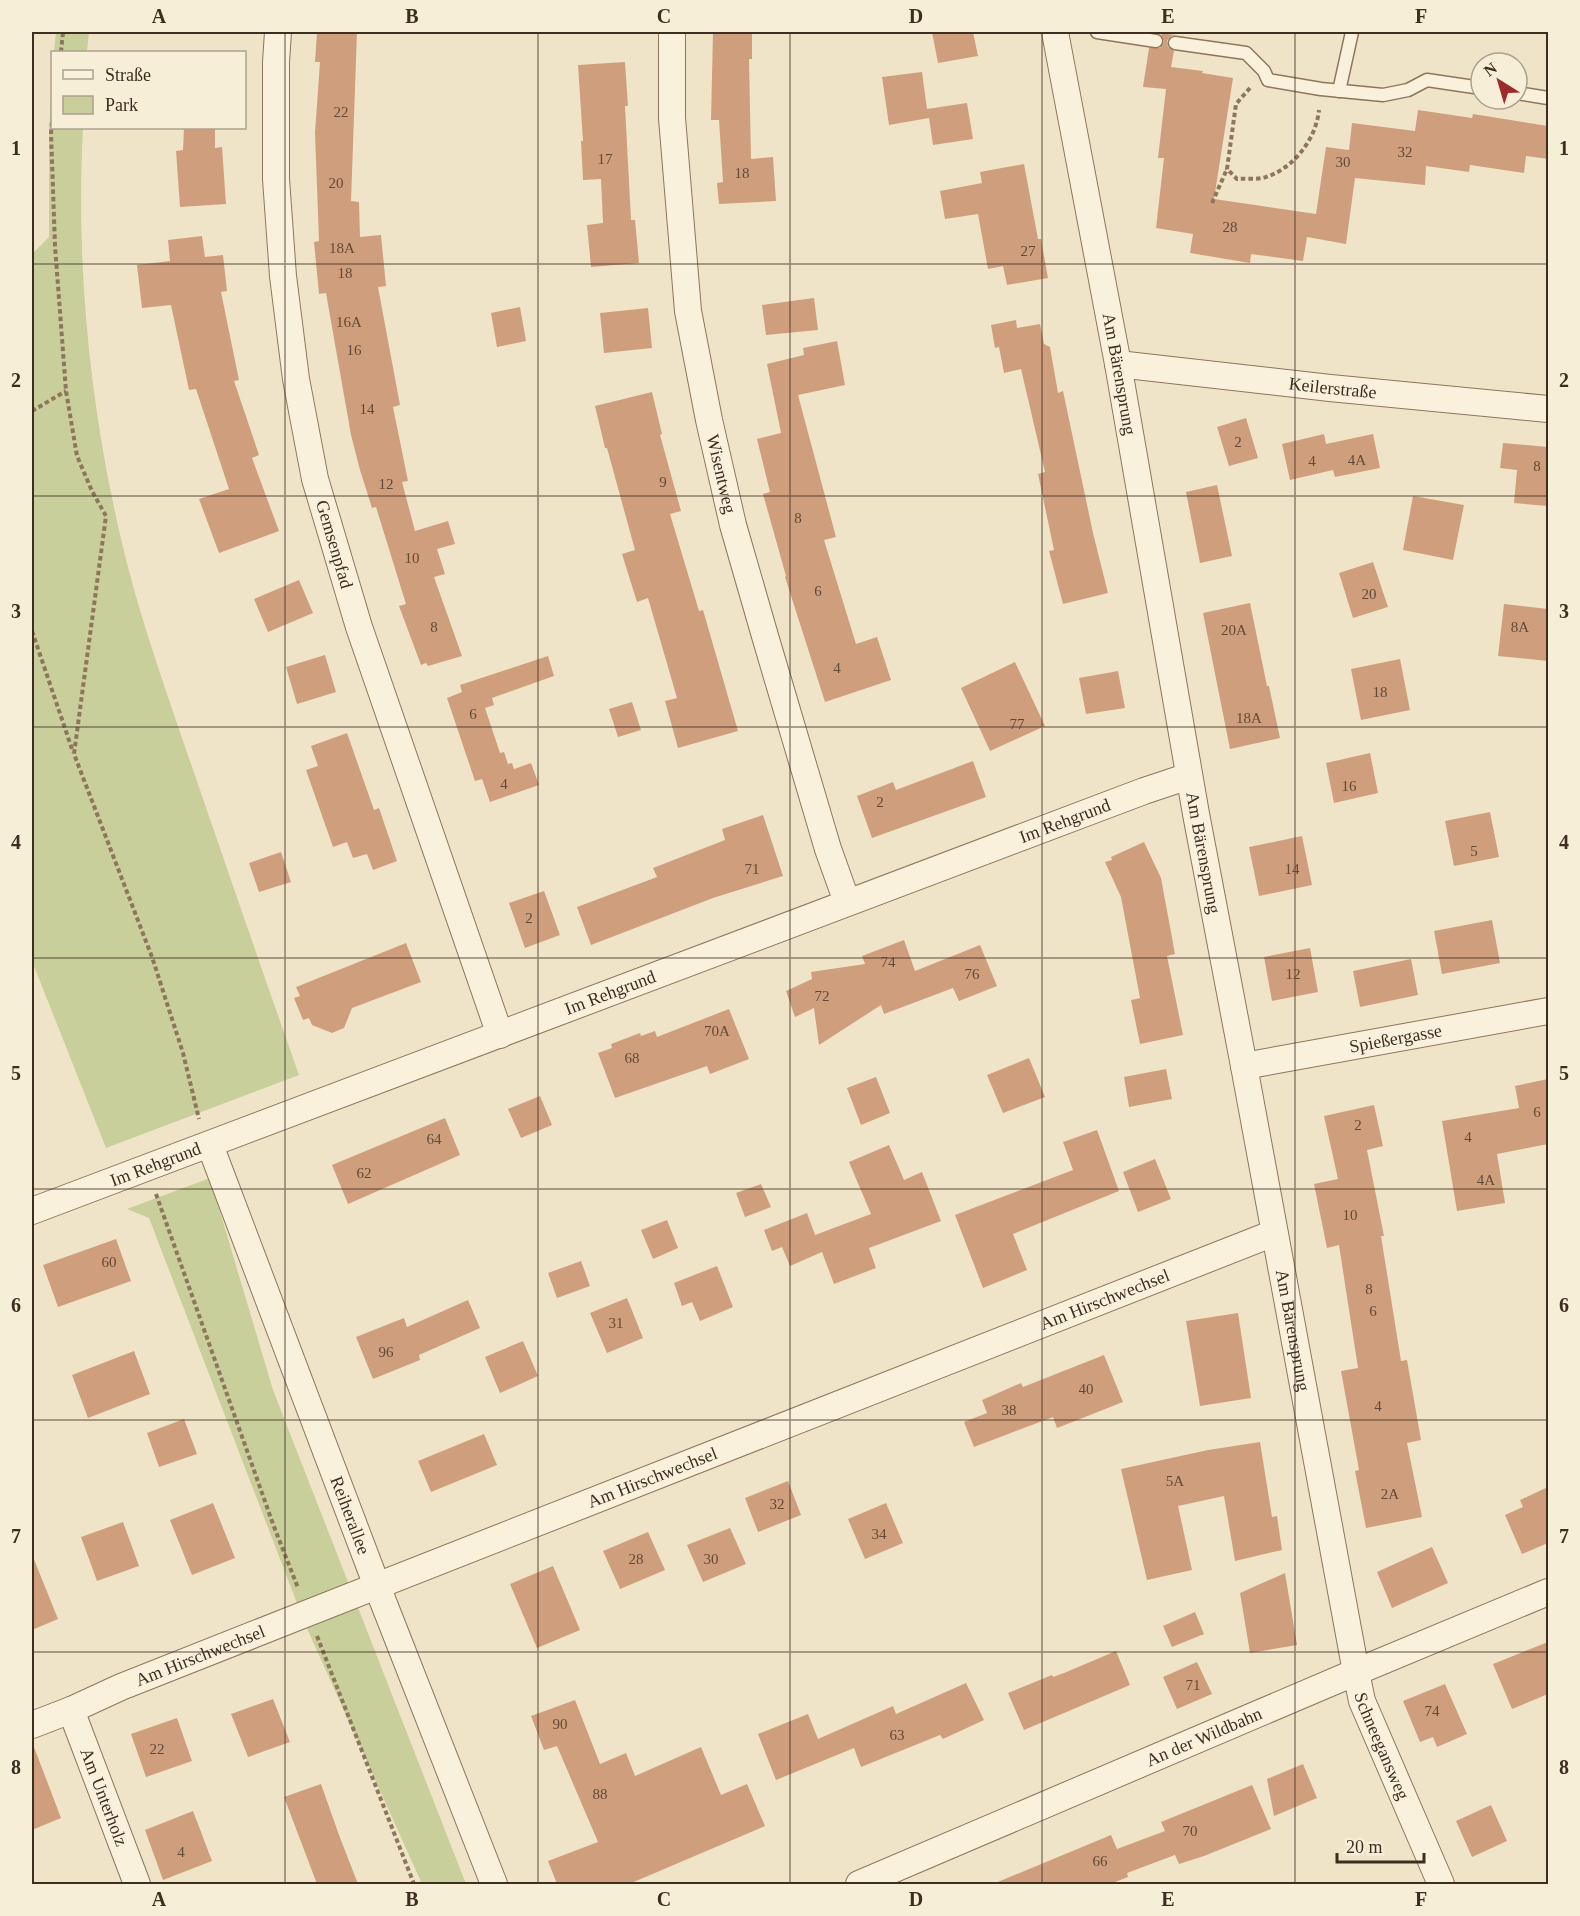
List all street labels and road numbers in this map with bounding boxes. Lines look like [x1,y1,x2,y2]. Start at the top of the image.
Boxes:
street label: Am Bärensprung [1099,311,1140,437]
street label: Keilerstraße [1288,373,1377,402]
street label: Wisentweg [703,433,740,515]
street label: Gemsenpfad [312,498,357,591]
street label: Am Bärensprung [1182,790,1225,915]
street label: Im Rehgrund [1017,795,1113,847]
street label: Im Rehgrund [562,966,658,1019]
street label: Spießergasse [1348,1020,1443,1057]
street label: Im Rehgrund [107,1138,204,1191]
street label: Am Hirschwechsel [1037,1265,1172,1334]
street label: Am Bärensprung [1272,1268,1314,1393]
street label: Am Hirschwechsel [585,1443,720,1512]
street label: Reiherallee [326,1473,374,1557]
street label: Am Hirschwechsel [133,1621,268,1690]
street label: Schneegansweg [1350,1691,1413,1803]
street label: An der Wildbahn [1143,1703,1265,1770]
street label: Am Unterholz [76,1745,132,1849]

